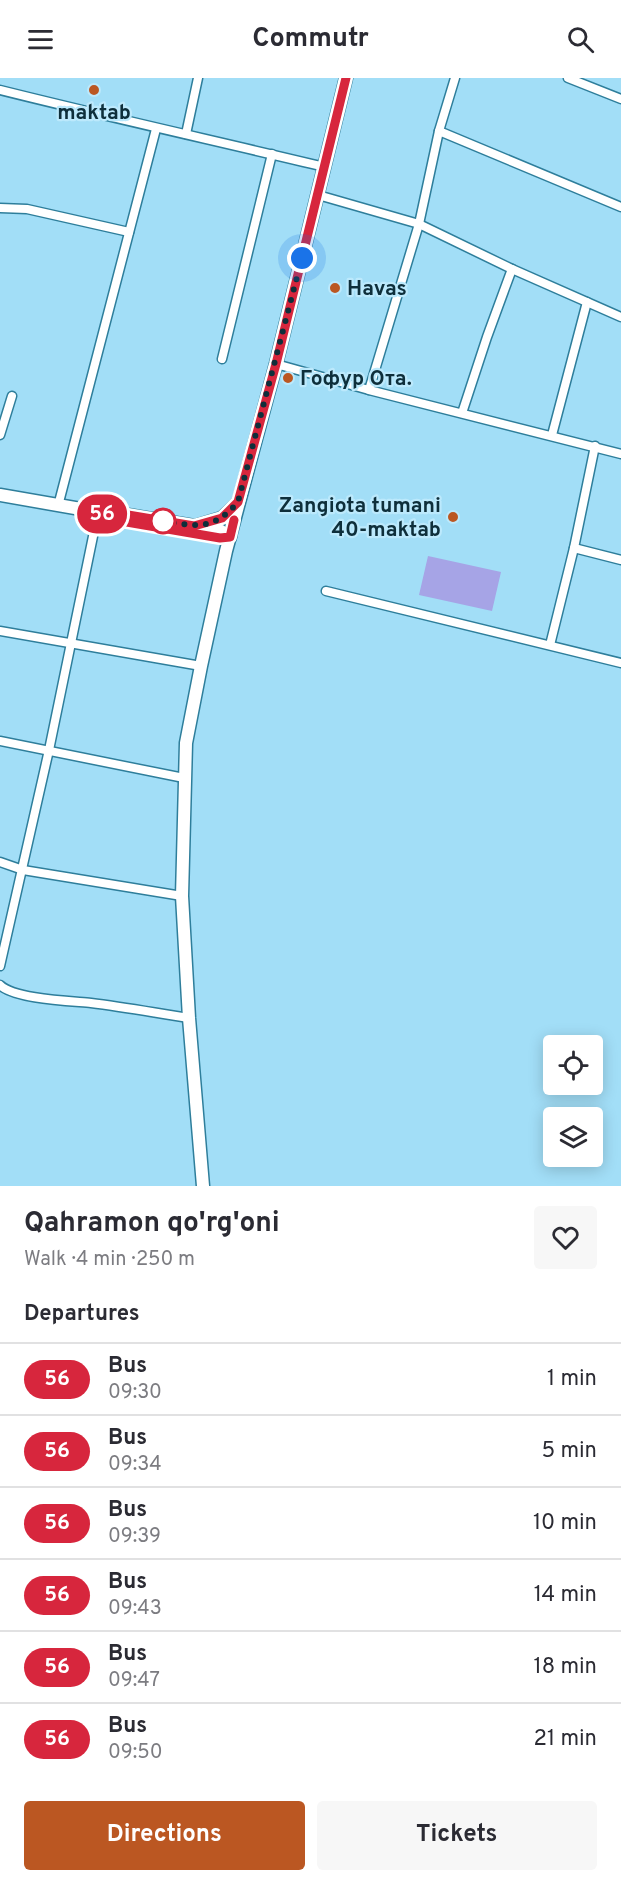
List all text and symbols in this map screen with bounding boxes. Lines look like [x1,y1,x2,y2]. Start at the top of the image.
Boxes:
text: Commutr [252,22,369,56]
icon: menu [24,23,57,56]
icon: search [564,23,597,56]
marker: maktab [87,83,101,97]
place label: maktab [57,100,131,127]
your location [287,243,317,273]
place label: Havas [347,276,407,303]
marker: Havas [328,281,342,295]
place label: Гофур Ота. [300,366,412,393]
marker: Гофур Ота. [281,371,295,385]
place label: Zangiota tumani 40-maktab [279,493,441,544]
line badge: 56 [75,494,129,534]
text: 56 [89,501,115,528]
unlabelled marker [150,508,176,534]
marker: Zangiota tumani 40-maktab [446,510,460,524]
map controls [543,1035,603,1167]
button: locate [543,1035,603,1095]
button: layers [543,1107,603,1167]
text: Qahramon qo'rg'oni [24,1206,280,1242]
button: heart [534,1206,597,1269]
text: Walk · 4 min · 250 m [24,1247,195,1273]
text: Departures [24,1301,140,1328]
text: Bus [108,1353,147,1380]
text: 56 [44,1366,70,1393]
text: 1 min [547,1366,597,1393]
text: 09:30 [108,1380,162,1406]
text: Bus [108,1425,147,1452]
text: 56 [44,1438,70,1465]
text: 5 min [542,1438,597,1465]
text: 09:34 [108,1452,162,1478]
text: Bus [108,1497,147,1524]
text: 56 [44,1510,70,1537]
text: 10 min [533,1510,597,1537]
text: 09:39 [108,1524,161,1550]
text: Bus [108,1569,147,1596]
text: 56 [44,1582,70,1609]
text: 14 min [534,1582,597,1609]
text: 09:43 [108,1596,162,1622]
text: Bus [108,1641,147,1668]
text: 56 [44,1654,70,1681]
text: 18 min [534,1654,597,1681]
text: 09:47 [108,1668,160,1694]
text: Bus [108,1713,147,1740]
text: 56 [44,1726,70,1753]
text: 21 min [534,1726,597,1753]
text: 09:50 [108,1740,163,1766]
button: Directions [24,1801,305,1870]
button: Tickets [317,1801,597,1870]

